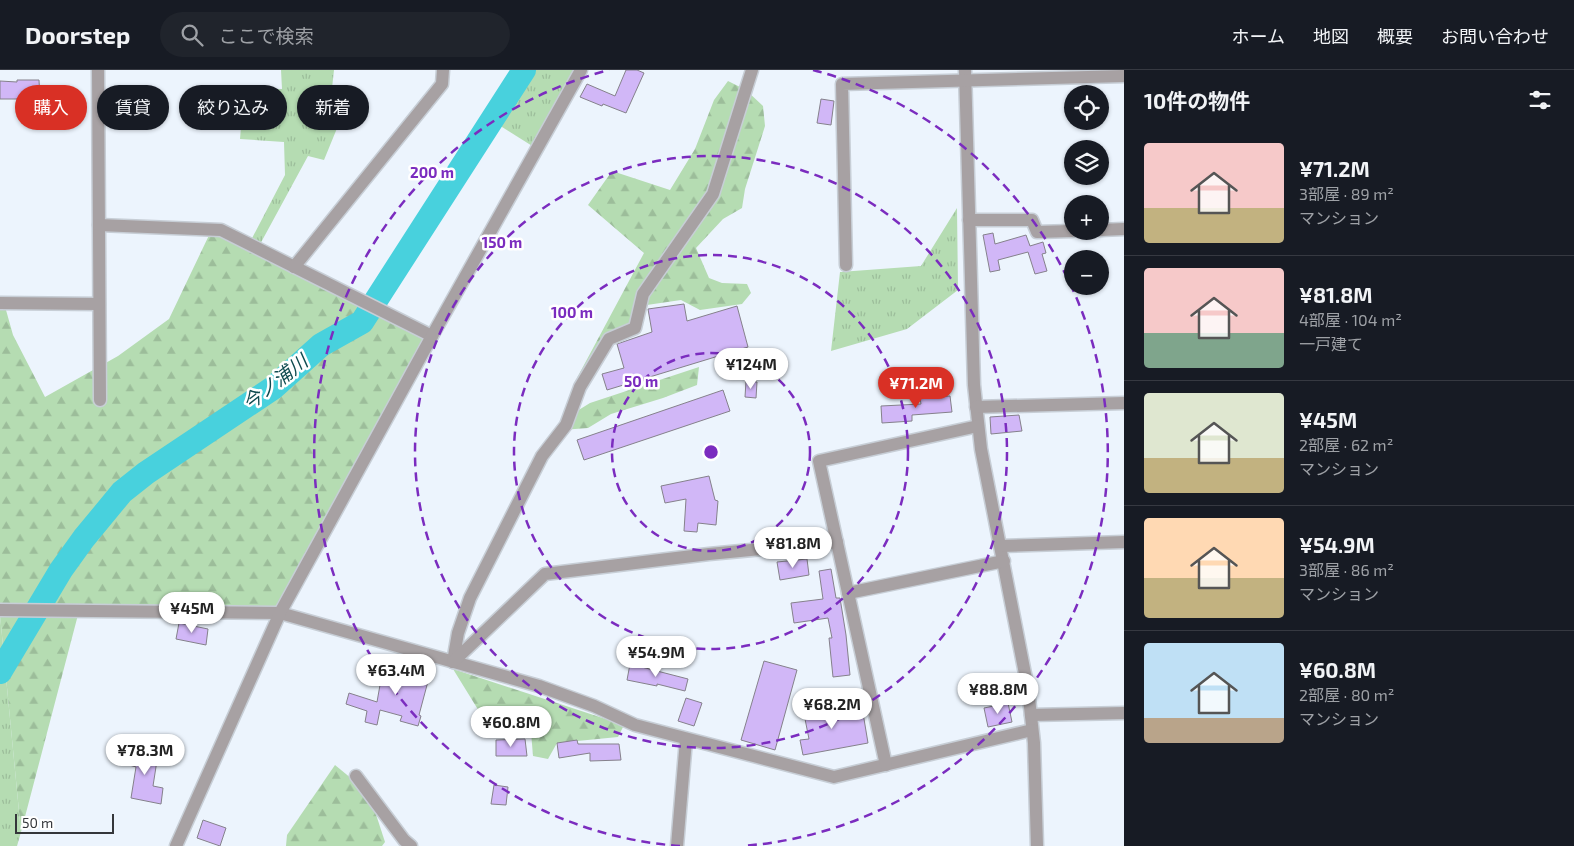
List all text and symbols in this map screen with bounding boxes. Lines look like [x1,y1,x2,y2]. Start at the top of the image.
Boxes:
search box [160,12,510,57]
text: Doorstep [25,20,130,49]
icon: search [178,21,206,49]
text: ここで検索 [218,24,314,47]
text: ホーム [1232,25,1285,47]
text: 地図 [1313,25,1349,47]
text: 概要 [1377,25,1413,47]
text: お問い合わせ [1441,25,1549,47]
chip: 購入 [15,85,87,130]
chip: 賃貸 [97,85,169,130]
chip: 絞り込み [179,85,287,130]
chip: 新着 [297,85,369,130]
map controls [1064,85,1109,295]
button: locate [1064,85,1109,130]
icon: filters [1526,86,1554,114]
text: 10件の物件 [1144,88,1250,113]
button: layers [1064,140,1109,185]
text: ¥71.2M [1299,156,1370,181]
text: 200 m [410,163,454,181]
icon: home [1184,163,1244,223]
text: 3部屋 · 89 m² [1299,184,1394,203]
button: + [1064,195,1109,240]
text: マンション [1299,208,1379,227]
text: 150 m [482,233,522,251]
button: − [1064,250,1109,295]
text: ¥81.8M [1299,282,1373,307]
icon: home [1184,288,1244,348]
text: 100 m [551,303,593,321]
text: 4部屋 · 104 m² [1299,310,1402,329]
text: 一戸建て [1299,334,1363,353]
water label: 今ノ浦川 [238,348,313,414]
pin: ¥124M [716,348,786,390]
text: ¥124M [725,354,777,373]
pin: ¥71.2M [875,366,957,409]
text: 50 m [624,372,658,390]
text: ¥71.2M [889,373,943,392]
text: ¥45M [1299,407,1357,432]
icon: home [1184,413,1244,473]
text: 2部屋 · 62 m² [1299,435,1393,454]
centre of rings [702,443,720,461]
text: マンション [1299,459,1379,478]
pin: ¥81.8M [752,526,834,569]
text: ¥54.9M [1299,532,1375,557]
text: ¥81.8M [765,533,821,552]
icon: home [1184,538,1244,598]
text: 3部屋 · 86 m² [1299,560,1394,579]
text: マンション [1299,584,1379,603]
pin: ¥45M [162,592,222,634]
text: ¥45M [170,598,214,617]
pin: ¥54.9M [615,636,697,678]
text: ¥54.9M [627,642,685,661]
pin: ¥63.4M [355,654,437,696]
text: ¥60.8M [1299,657,1376,682]
text: ¥63.4M [367,660,425,679]
icon: home [1184,663,1244,723]
pin: ¥88.8M [957,672,1039,715]
text: ¥88.8M [968,679,1028,698]
text: 2部屋 · 80 m² [1299,685,1394,704]
pin: ¥68.2M [791,688,873,730]
text: ¥68.2M [803,694,861,713]
pin: ¥60.8M [470,706,552,748]
text: マンション [1299,709,1379,728]
text: ¥60.8M [482,712,540,731]
pin: ¥78.3M [104,734,186,776]
text: ¥78.3M [117,740,173,759]
scale bar [15,811,114,834]
text: 50 m [22,814,53,831]

